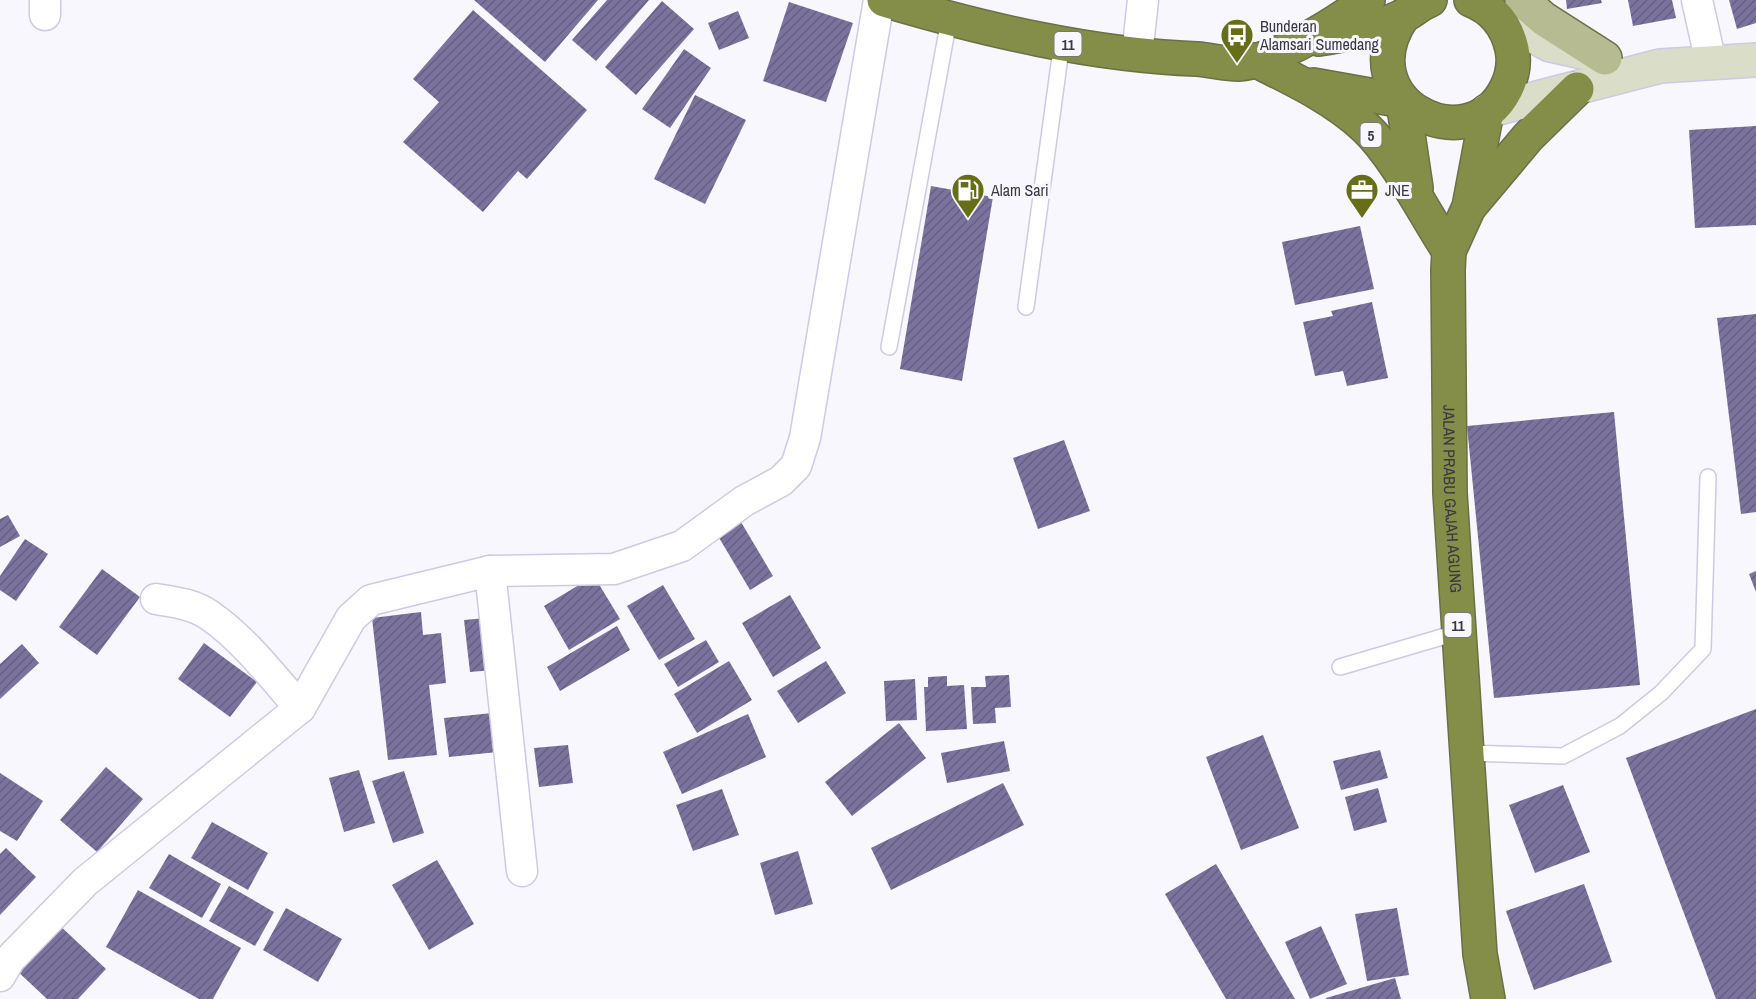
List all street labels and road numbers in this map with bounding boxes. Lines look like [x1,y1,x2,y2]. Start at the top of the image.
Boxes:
road number: 11 [1054,32,1082,56]
road number: 5 [1360,123,1382,147]
street label: JALAN PRABU GAJAH AGUNG [1438,405,1467,594]
road number: 11 [1444,613,1472,637]

